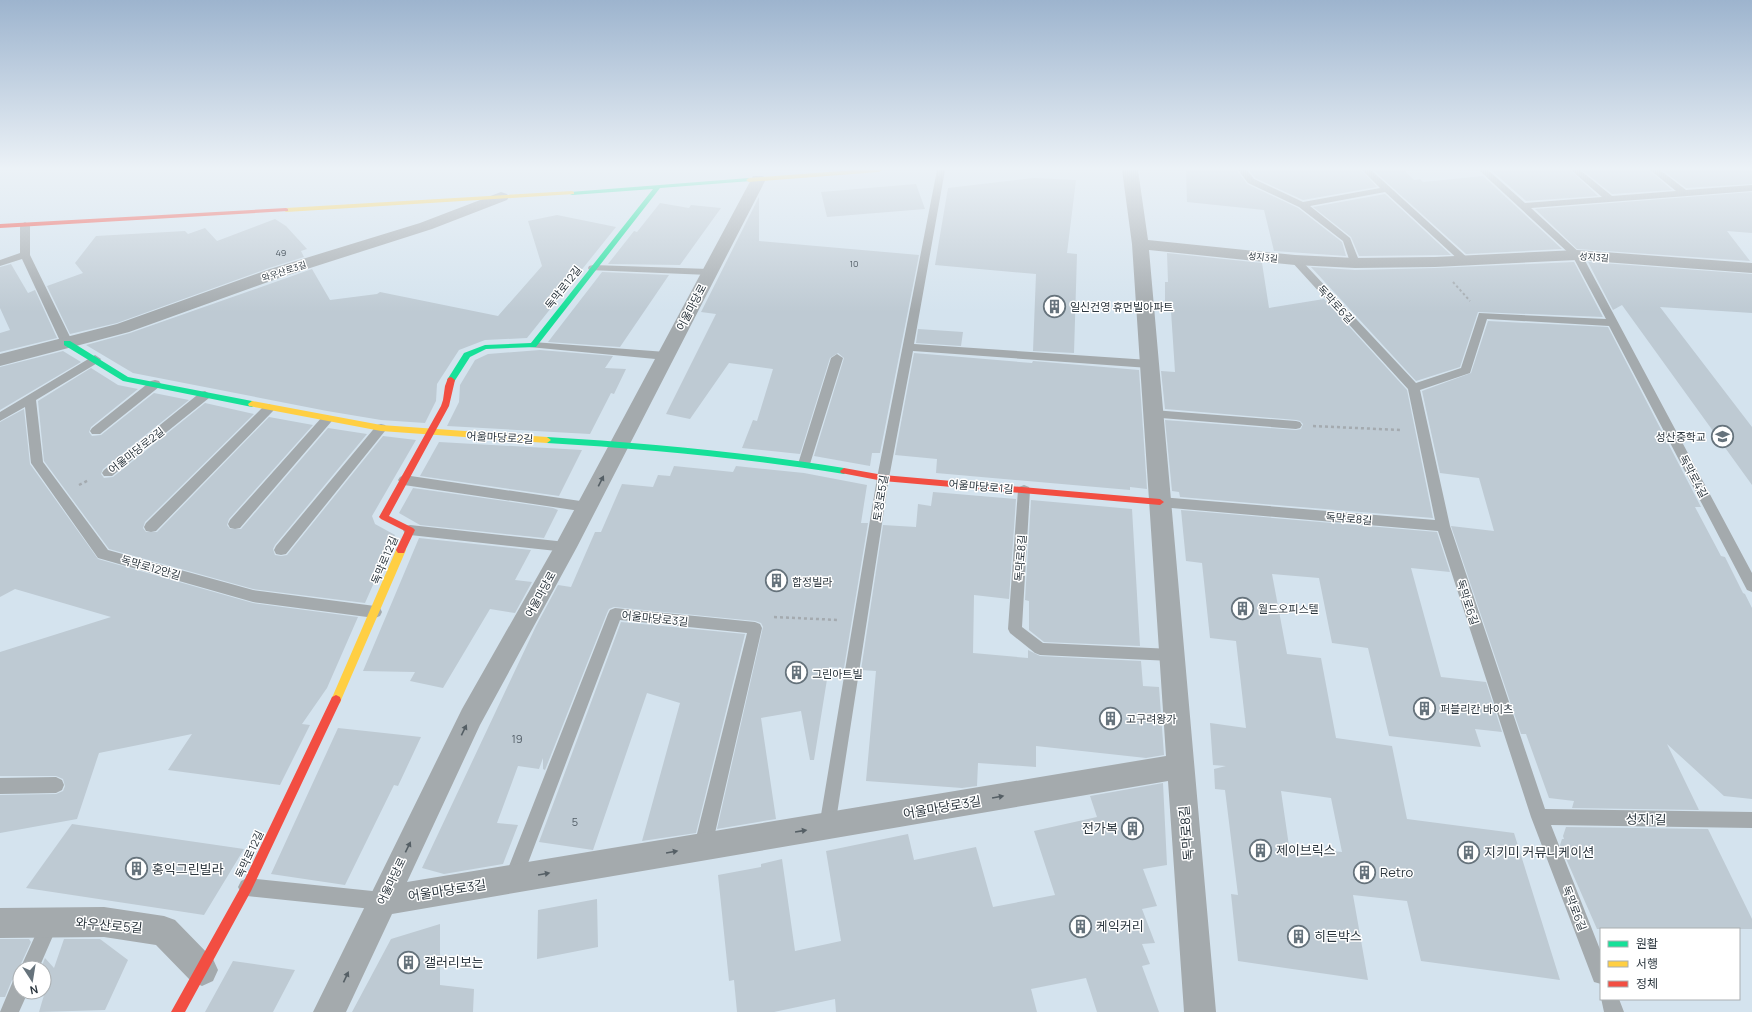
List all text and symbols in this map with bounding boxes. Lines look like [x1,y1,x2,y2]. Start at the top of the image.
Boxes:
house number: 49 [276,246,286,259]
street label: 성지3길 [1247,249,1279,265]
street label: 성지3길 [1579,249,1609,265]
house number: 10 [850,257,859,270]
street label: 와우산로3길 [260,258,308,284]
street label: 독막로12길 [541,262,585,312]
street label: 어울마당로 [672,281,710,333]
street label: 독막로6길 [1314,282,1358,326]
building icon: 일신건영 휴먼빌아파트 [1042,293,1068,319]
place label: 일신건영 휴먼빌아파트 [1070,299,1173,314]
street label: 어울마당로2길 [105,423,167,477]
school or university icon: 성산중학교 [1709,423,1735,449]
street label: 어울마당로2길 [466,428,534,446]
place label: 성산중학교 [1655,429,1706,444]
street label: 독막로4길 [1676,452,1712,500]
street label: 토정로5길 [869,474,891,522]
one-way arrow [597,475,604,486]
street label: 어울마당로1길 [948,476,1014,496]
street label: 독막로8길 [1325,508,1373,528]
street label: 독막로12길 [367,534,401,586]
street label: 독막로8길 [1011,534,1029,582]
street label: 독막로12안길 [120,551,182,583]
street label: 어울마당로 [521,568,559,620]
building icon: 합정빌라 [763,568,789,594]
place label: 합정빌라 [792,574,832,589]
street label: 독막로6길 [1454,577,1482,627]
building icon: 월드오피스텔 [1230,595,1256,621]
place label: 월드오피스텔 [1258,601,1319,616]
street label: 어울마당로3길 [621,607,689,629]
building icon: 그린아트빌 [784,660,810,686]
place label: 그린아트빌 [812,666,863,681]
building icon: 퍼블리칸 바이츠 [1412,695,1438,721]
place label: 퍼블리칸 바이츠 [1440,701,1513,716]
building icon: 고구려왕가 [1097,705,1123,731]
place label: 고구려왕가 [1126,711,1177,726]
one-way arrow [461,724,467,735]
house number: 19 [511,731,523,746]
street label: 어울마당로3길 [902,791,982,823]
one-way arrow [992,794,1004,800]
street label: 독막로8길 [1175,805,1197,861]
street label: 성지1길 [1625,810,1667,828]
house number: 5 [572,814,578,829]
building icon: 전가복 [1120,815,1146,841]
place label: 전가복 [1082,819,1118,837]
street label: 독막로12길 [231,828,267,880]
one-way arrow [795,828,807,834]
building icon: 제이브릭스 [1248,837,1274,863]
building icon: 지키미 커뮤니케이션 [1455,839,1481,865]
one-way arrow [405,841,411,852]
place label: 제이브릭스 [1276,841,1336,859]
place label: 지키미 커뮤니케이션 [1484,843,1594,861]
one-way arrow [666,848,679,854]
street label: 어울마당로 [373,855,409,907]
building icon: 홍익그린빌라 [123,856,149,882]
building icon: Retro [1352,859,1378,885]
place label: 홍익그린빌라 [152,860,224,878]
place label: Retro [1380,863,1414,881]
one-way arrow [538,870,550,876]
street label: 어울마당로3길 [407,875,487,905]
street label: 독막로6길 [1560,883,1590,933]
street label: 와우산로5길 [75,913,143,937]
building icon: 케익커리 [1068,913,1094,939]
place label: 케익커리 [1096,917,1144,935]
building icon: 히든박스 [1285,923,1311,949]
place label: 히든박스 [1314,927,1362,945]
legend [1600,928,1740,1000]
text: 원활 [1636,935,1658,952]
building icon: 갤러리보는 [396,949,422,975]
place label: 갤러리보는 [424,953,484,971]
text: 서행 [1636,955,1658,972]
north arrow [12,960,52,1000]
one-way arrow [343,971,349,982]
text: 정체 [1636,975,1658,992]
text: N [29,982,40,998]

